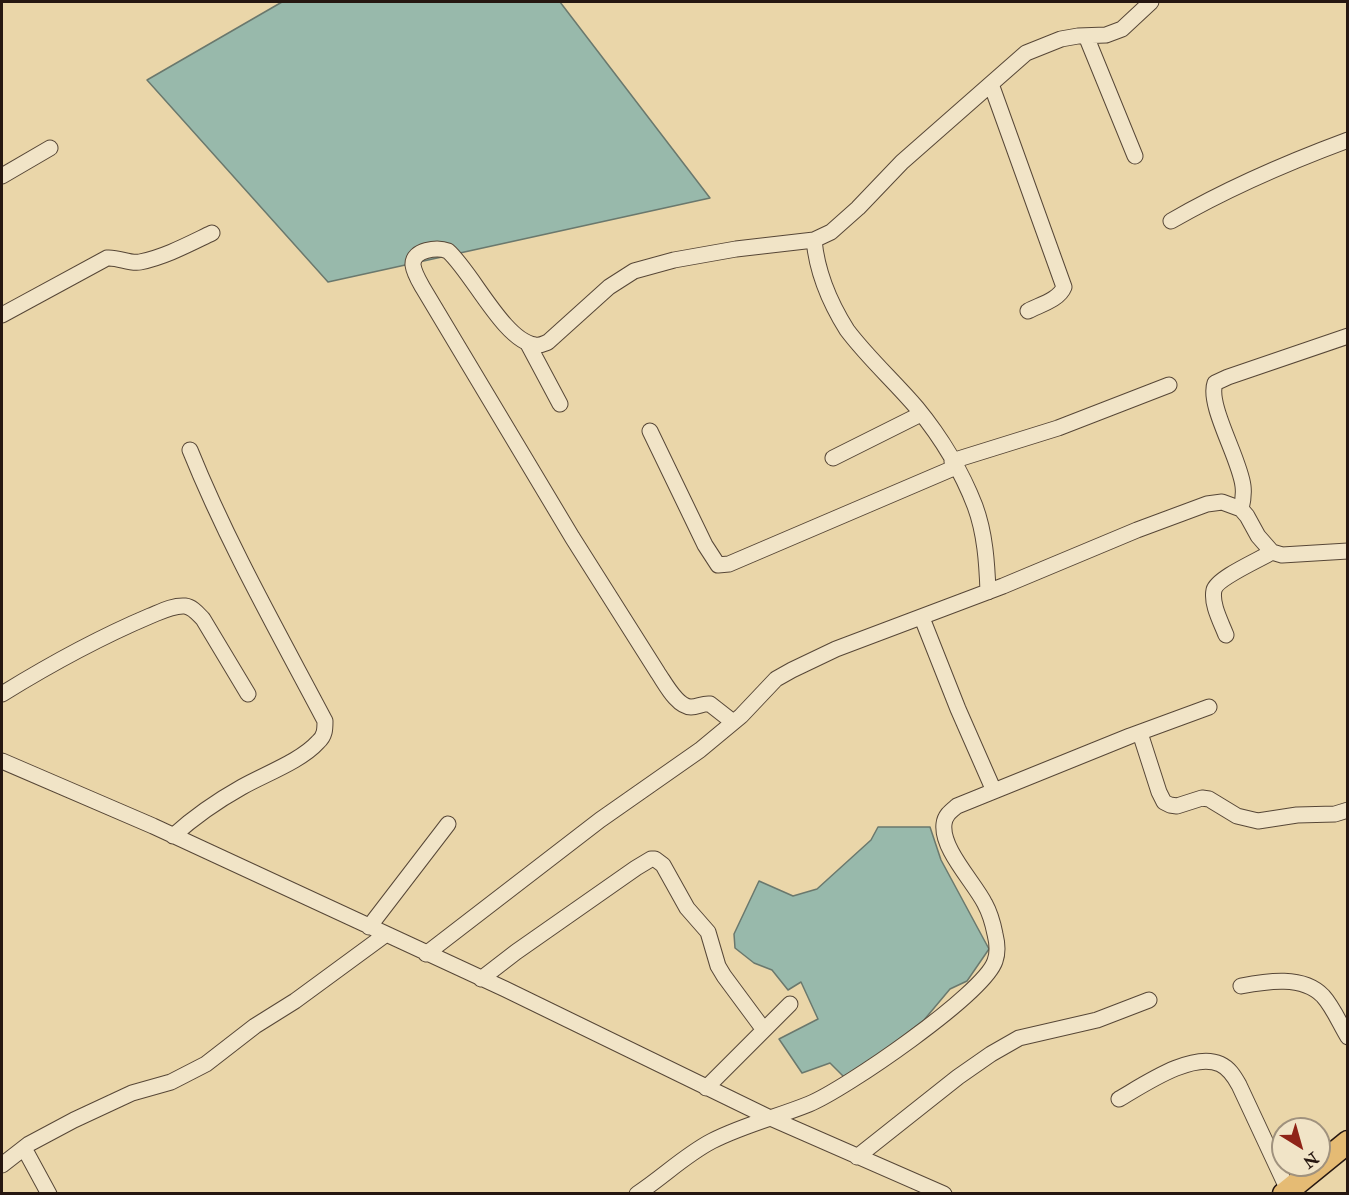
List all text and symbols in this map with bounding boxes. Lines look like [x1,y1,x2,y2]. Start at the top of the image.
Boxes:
north arrow [1271,1117,1331,1177]
text: N [1299,1147,1322,1172]

